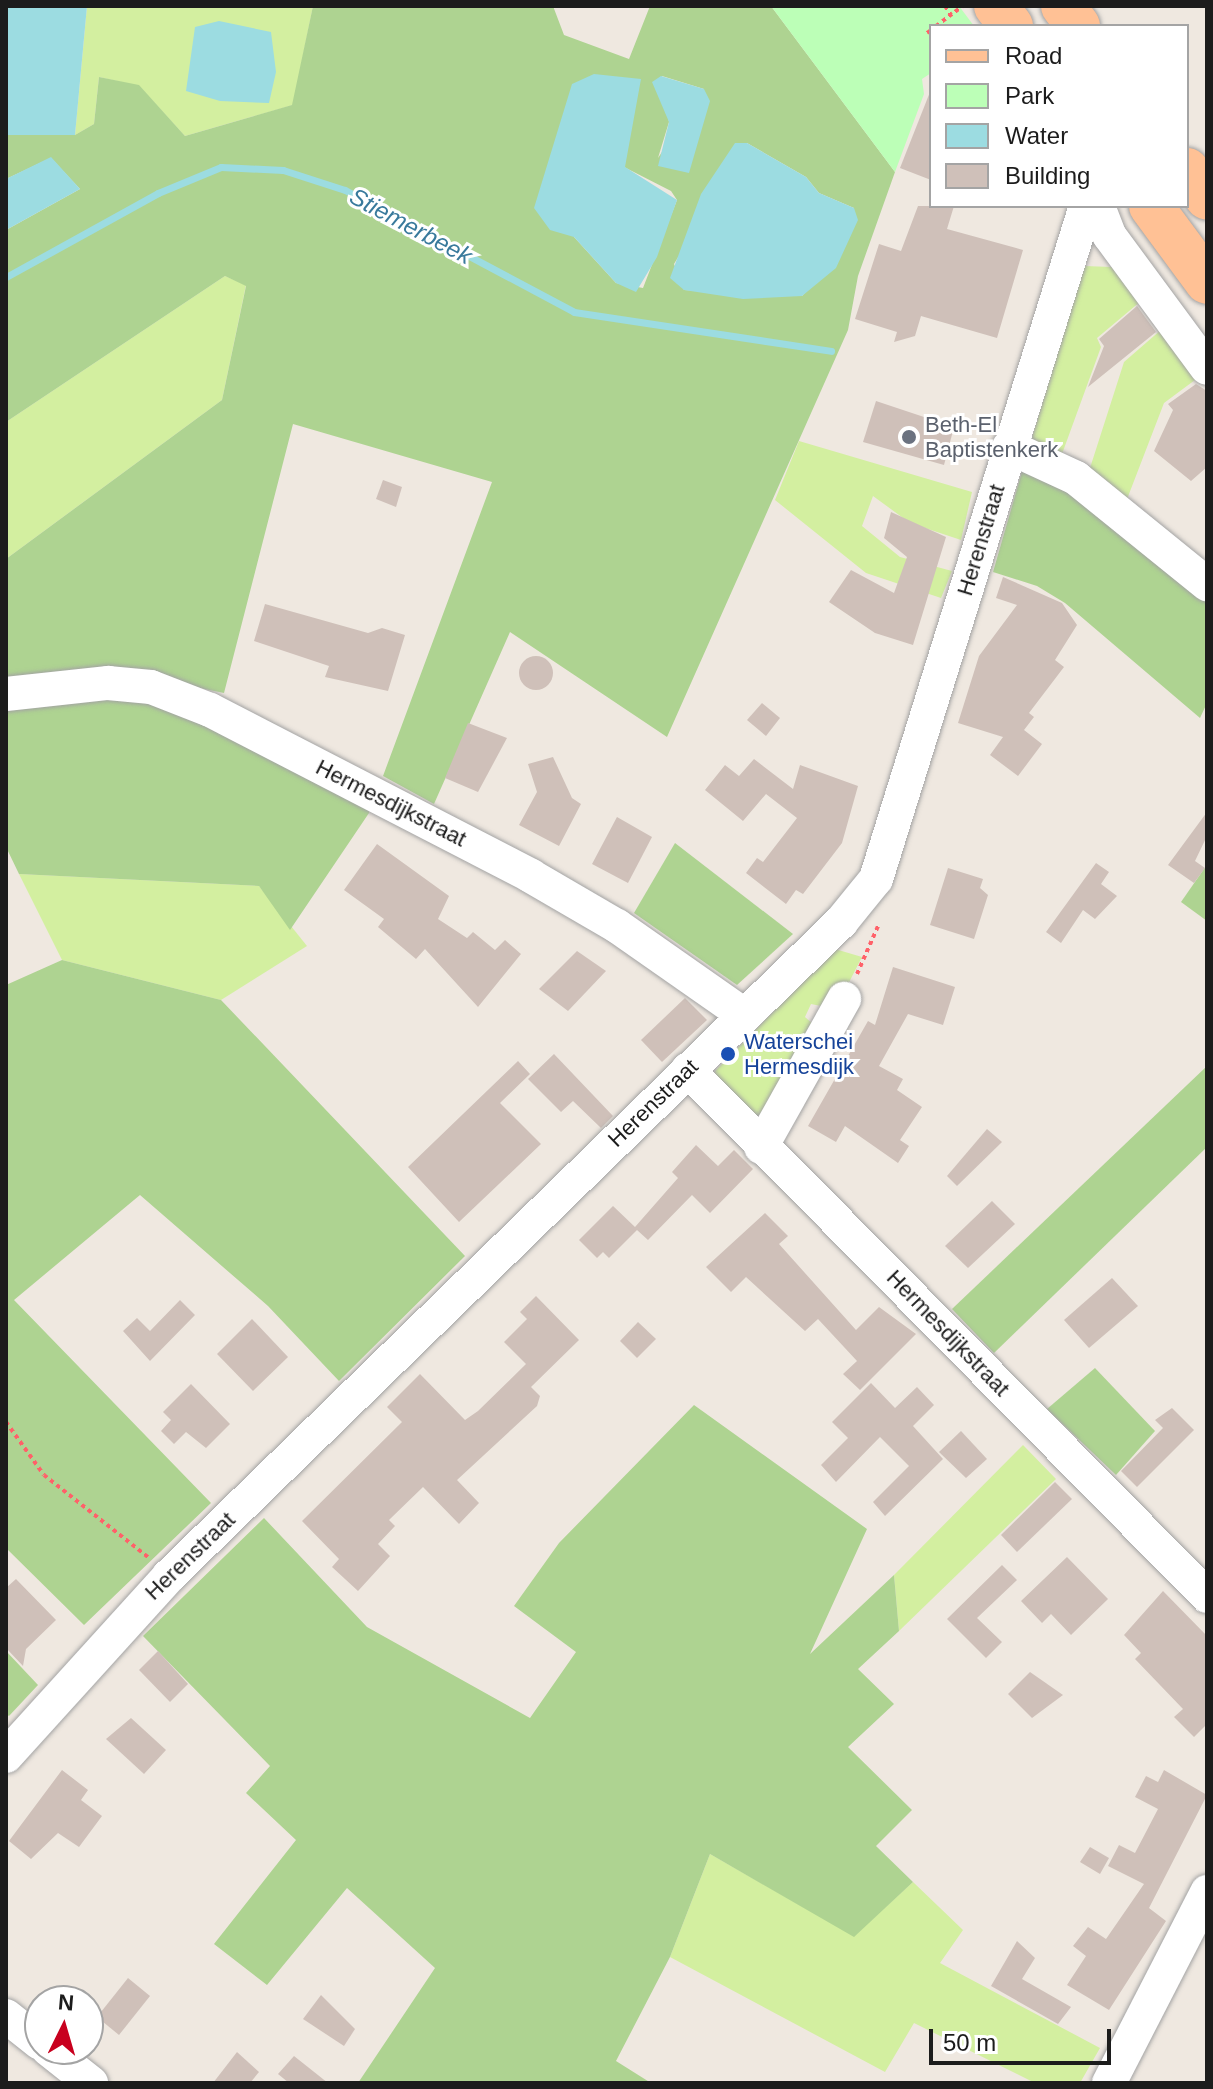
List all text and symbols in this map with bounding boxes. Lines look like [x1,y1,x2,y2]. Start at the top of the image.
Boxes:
legend [929,24,1189,208]
text: Road [1005,42,1062,69]
text: Park [1005,82,1054,109]
text: Water [1005,122,1068,149]
text: Building [1005,162,1090,189]
water label: Stiemerbeek [345,182,477,270]
place label: Beth-El Baptistenkerk [925,411,1058,462]
marker: Beth-El Baptistenkerk [900,428,918,446]
street label: Herenstraat [952,481,1010,599]
street label: Hermesdijkstraat [311,754,471,852]
place label: Waterschei Hermesdijk [744,1028,854,1080]
marker: Waterschei Hermesdijk [719,1045,737,1063]
street label: Herenstraat [602,1054,704,1152]
street label: Hermesdijkstraat [881,1264,1015,1402]
street label: Herenstraat [139,1507,241,1605]
north arrow [24,1985,104,2065]
text: N [57,1989,75,2016]
scale bar [933,2013,1115,2063]
text: 50 m [943,2029,996,2056]

